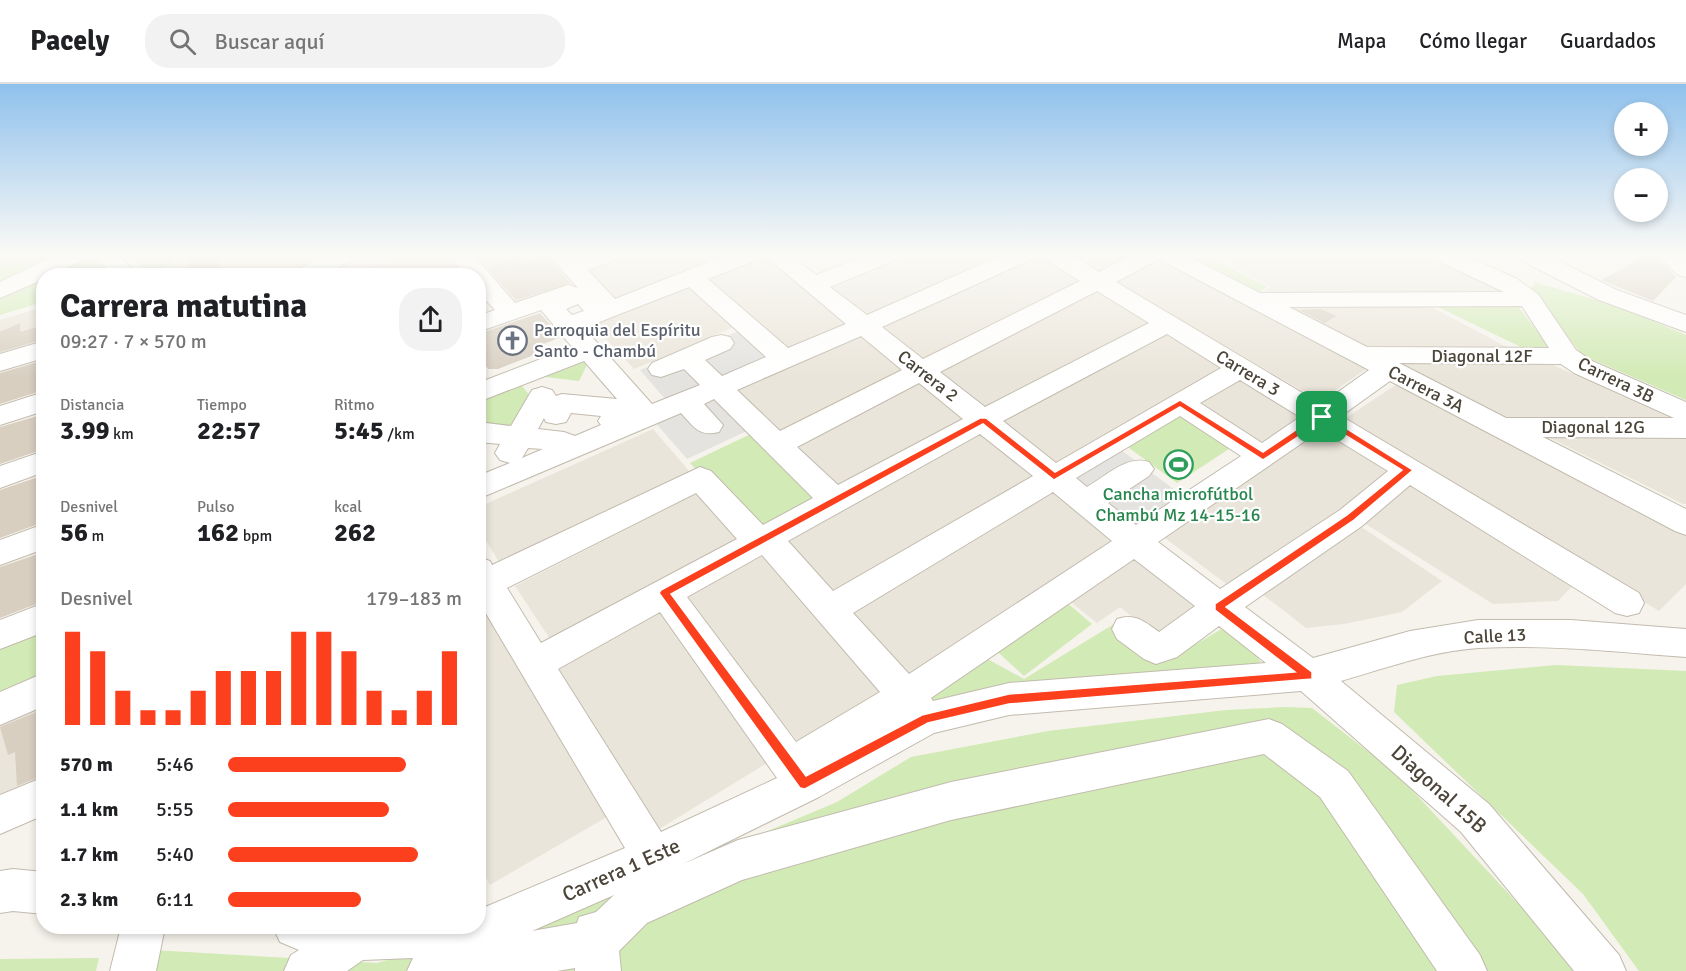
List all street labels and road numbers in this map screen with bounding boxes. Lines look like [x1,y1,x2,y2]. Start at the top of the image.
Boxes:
street label: Carrera 2 [893,345,963,407]
street label: Carrera 3 [1212,345,1284,401]
street label: Diagonal 12F [1431,345,1533,367]
street label: Carrera 3B [1574,352,1658,408]
street label: Carrera 3A [1384,361,1468,417]
street label: Diagonal 12G [1541,416,1645,438]
street label: Calle 13 [1463,623,1527,649]
street label: Diagonal 15B [1386,739,1492,839]
street label: Carrera 1 Este [558,832,684,908]

